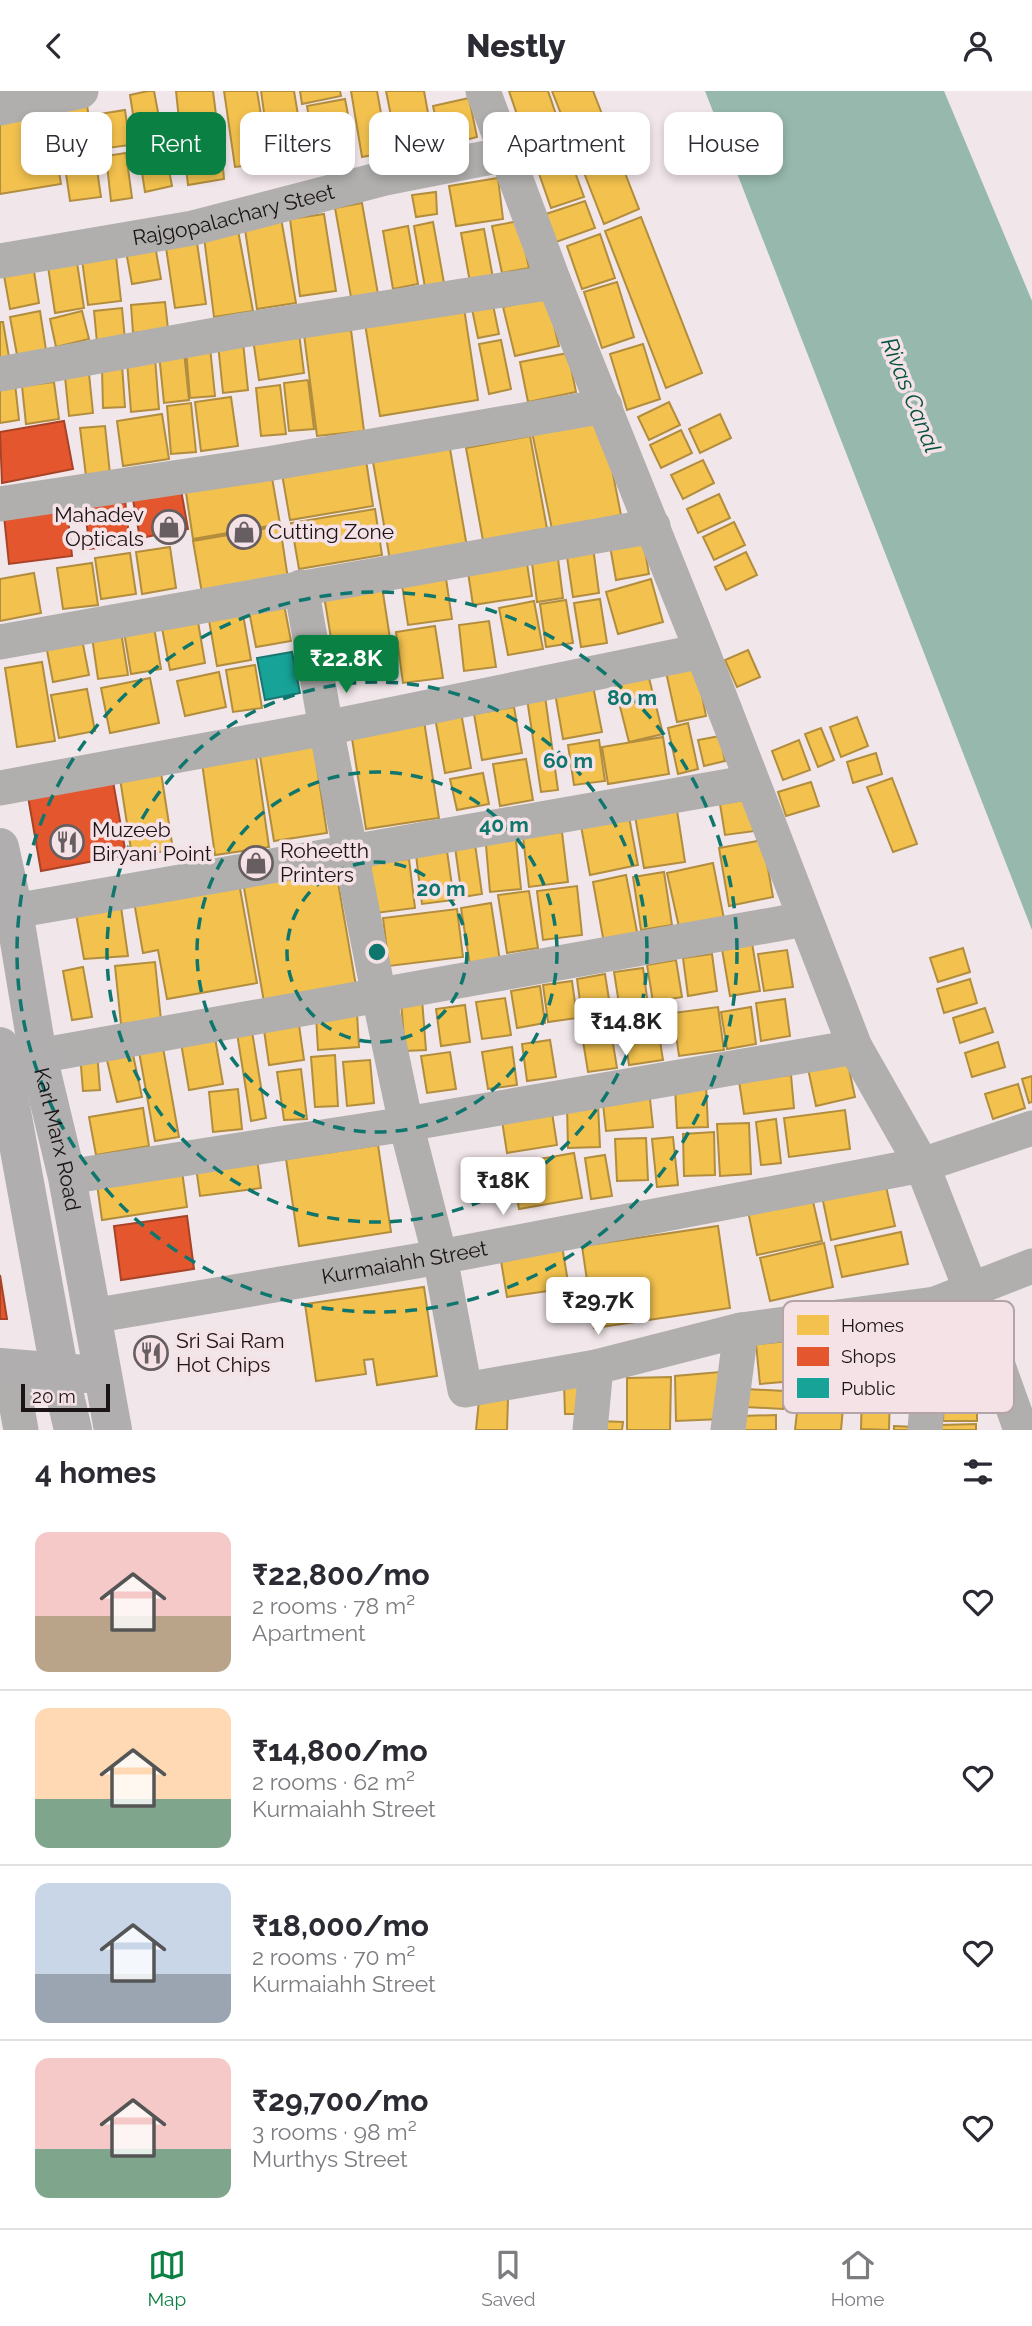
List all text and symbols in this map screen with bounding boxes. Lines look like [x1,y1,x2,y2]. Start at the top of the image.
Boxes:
icon: back [35,27,73,65]
text: Nestly [466,27,566,64]
icon: person [959,27,997,65]
chip: Buy [21,112,112,175]
chip: Rent [126,112,226,175]
chip: Filters [240,112,355,175]
chip: New [369,112,469,175]
chip: Apartment [483,112,650,175]
chip: House [664,112,783,175]
street label: Rajgopalachary Steet [131,179,337,250]
water label: Rivas Canal [876,333,947,456]
place label: Mahadev Opticals [54,502,144,551]
shop icon: Mahadev Opticals [150,508,188,546]
shop icon: Cutting Zone [225,513,263,551]
place label: Cutting Zone [268,519,394,544]
pin: ₹22.8K [289,635,403,695]
text: ₹22.8K [310,644,382,671]
text: 80 m [607,685,657,710]
text: 60 m [543,748,593,773]
text: 40 m [479,812,529,837]
place label: Muzeeb Biryani Point [92,817,212,866]
restaurant icon: Muzeeb Biryani Point [48,823,86,861]
place label: Roheetth Printers [280,838,369,887]
shop icon: Roheetth Printers [237,844,275,882]
text: 20 m [416,876,466,901]
centre of rings [365,940,389,964]
pin: ₹14.8K [569,999,683,1058]
text: ₹14.8K [590,1007,662,1034]
street label: Karl Marx Road [29,1065,86,1213]
pin: ₹18K [462,1157,544,1217]
text: ₹18K [477,1166,529,1193]
street label: Kurmaiahh Street [320,1235,489,1289]
pin: ₹29.7K [541,1277,655,1337]
text: ₹29.7K [562,1286,634,1313]
legend [783,1301,1014,1413]
text: Homes [841,1314,904,1336]
place label: Sri Sai Ram Hot Chips [176,1328,284,1377]
restaurant icon: Sri Sai Ram Hot Chips [132,1334,170,1372]
text: Shops [841,1345,896,1367]
text: Public [841,1377,896,1399]
scale bar [21,1381,110,1413]
text: 20 m [32,1385,76,1407]
icon: filters [959,1453,997,1491]
text: 4 homes [35,1455,156,1490]
text: ₹22,800/mo [252,1557,430,1592]
icon: home [91,1560,175,1644]
icon: heart [959,1583,997,1621]
text: 2 rooms · 78 m² [252,1592,415,1619]
text: Apartment [252,1619,366,1646]
text: ₹14,800/mo [252,1733,428,1768]
icon: home [91,1736,175,1820]
icon: heart [959,1759,997,1797]
text: 2 rooms · 62 m² [252,1768,415,1795]
text: Kurmaiahh Street [252,1795,436,1822]
text: ₹18,000/mo [252,1908,429,1943]
icon: home [91,1911,175,1995]
icon: heart [959,1934,997,1972]
text: 2 rooms · 70 m² [252,1943,415,1970]
text: Kurmaiahh Street [252,1970,436,1997]
text: ₹29,700/mo [252,2083,428,2118]
icon: home [91,2086,175,2170]
icon: heart [959,2109,997,2147]
text: 3 rooms · 98 m² [252,2118,417,2145]
text: Murthys Street [252,2145,408,2172]
tab: Map [148,2246,186,2310]
tab: Saved [481,2246,536,2310]
tab: Home [831,2246,884,2310]

